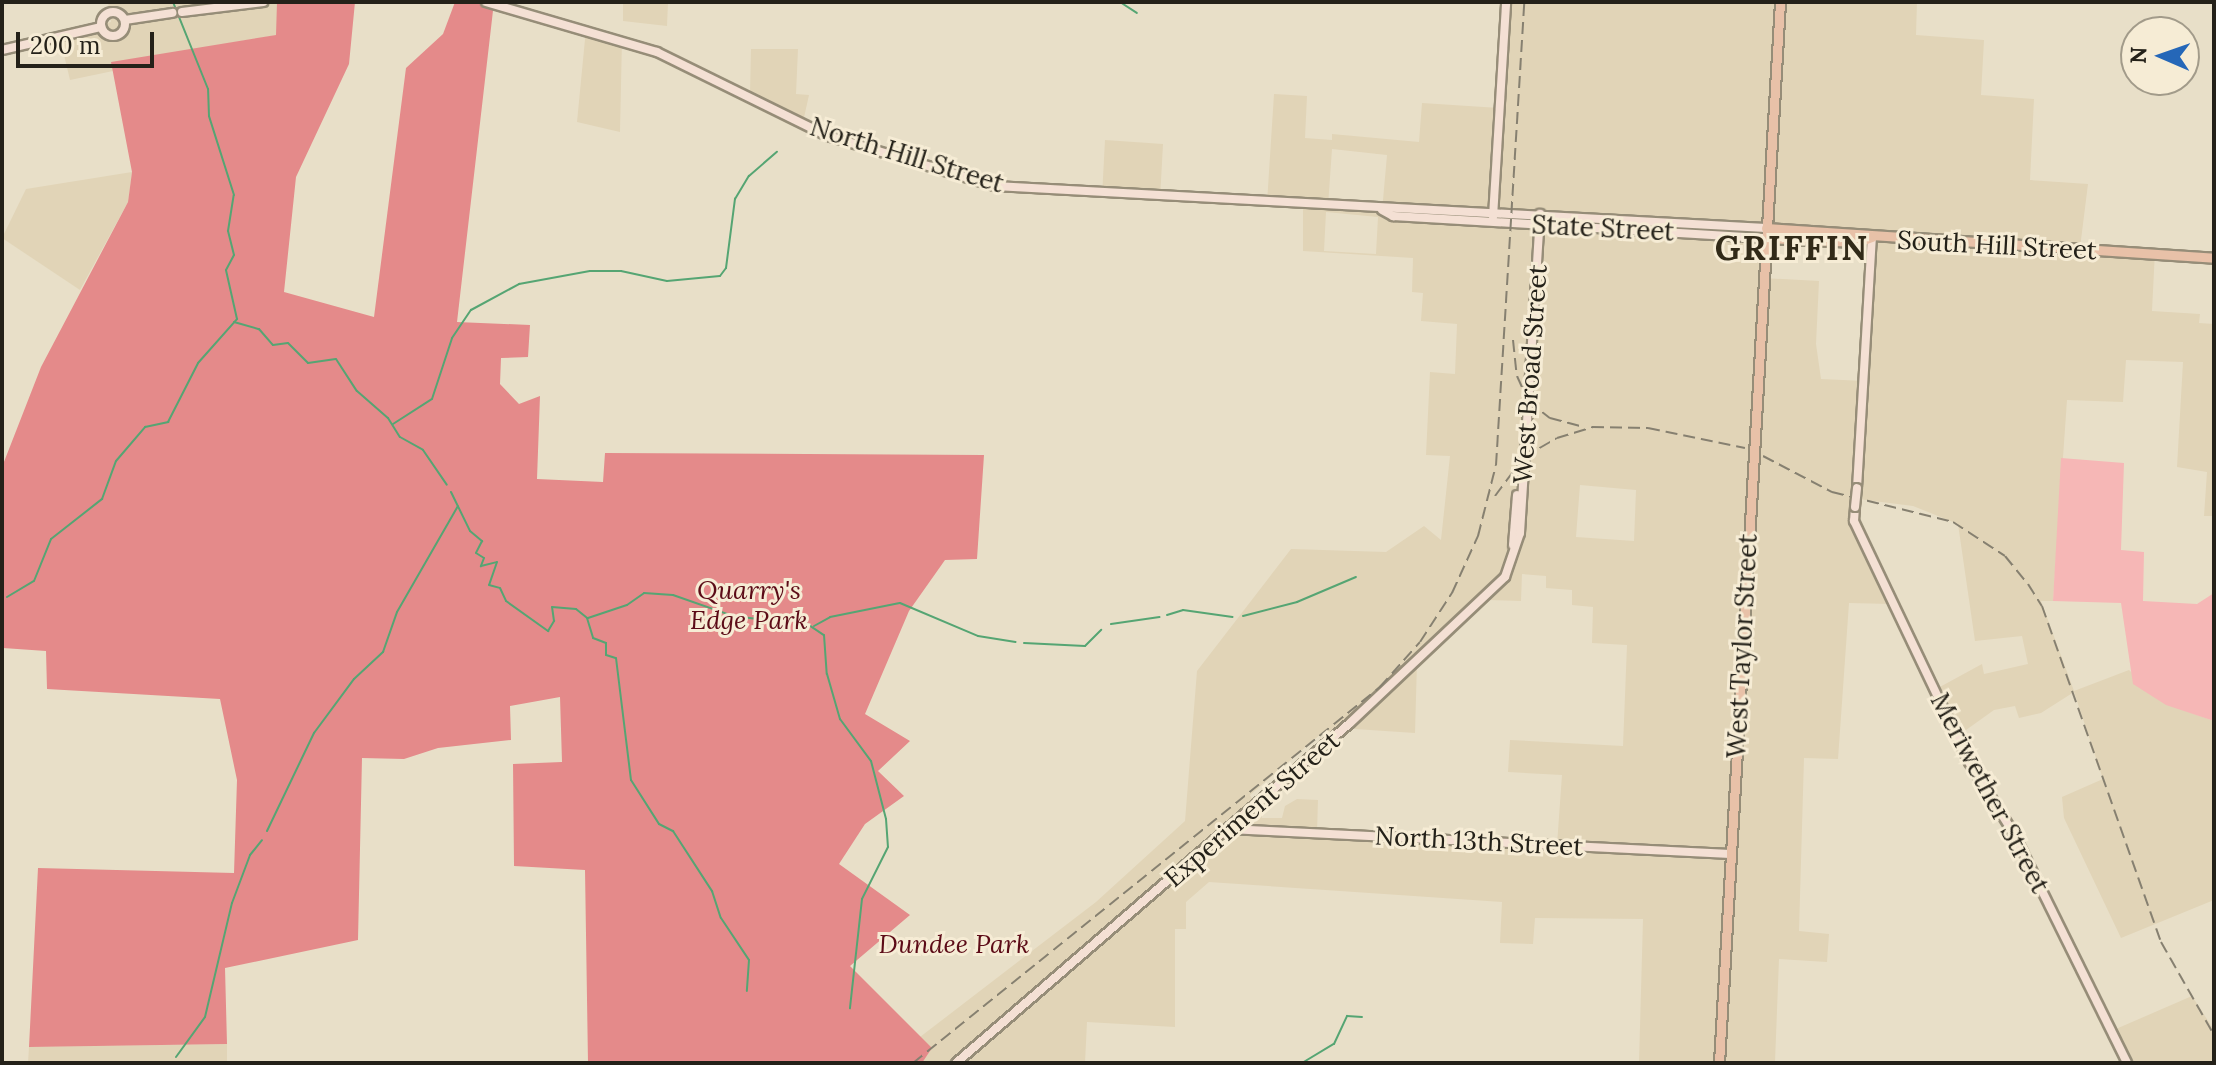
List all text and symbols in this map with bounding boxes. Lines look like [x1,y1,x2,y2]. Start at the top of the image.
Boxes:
scale bar [20,16,158,66]
north arrow [2120,16,2200,96]
text: 200 m [30,30,100,61]
text: N [2124,46,2152,64]
street label: North Hill Street [806,111,1008,199]
street label: State Street [1531,209,1675,247]
street label: South Hill Street [1896,224,2098,266]
district label: GRIFFIN [1715,228,1869,268]
street label: West Broad Street [1507,263,1553,485]
street label: West Taylor Street [1721,533,1763,759]
park label: Quarry's Edge Park [690,574,808,636]
street label: Meriwether Street [1924,688,2056,898]
street label: Experiment Street [1158,725,1346,893]
street label: North 13th Street [1374,820,1584,862]
park label: Dundee Park [878,928,1030,960]

